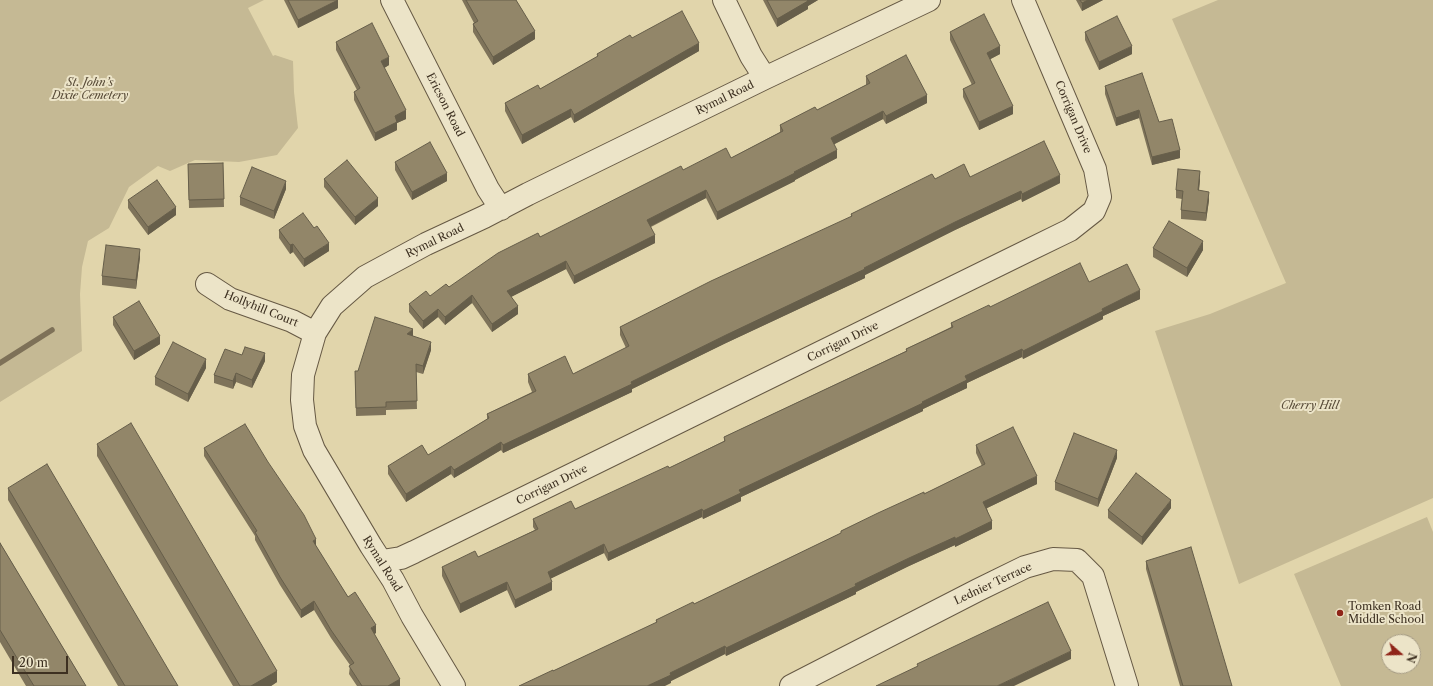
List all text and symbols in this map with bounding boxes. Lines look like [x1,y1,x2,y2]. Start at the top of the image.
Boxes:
street label: Ericson Road [423,71,467,139]
park label: St. John’s Dixie Cemetery [52,76,128,102]
street label: Rymal Road [694,78,756,118]
street label: Corrigan Drive [1052,79,1094,155]
street label: Rymal Road [404,221,466,261]
street label: Hollyhill Court [222,288,300,330]
street label: Corrigan Drive [805,319,881,365]
park label: Cherry Hill [1281,399,1339,413]
street label: Corrigan Drive [514,462,590,508]
street label: Rymal Road [360,534,404,594]
street label: Lednier Terrace [952,560,1034,608]
place label: Tomken Road Middle School [1348,600,1424,626]
marker: Tomken Road Middle School [1335,608,1345,618]
north arrow [1381,634,1421,674]
scale bar [14,648,70,674]
text: N [1403,651,1420,665]
text: 20 m [19,655,48,670]

